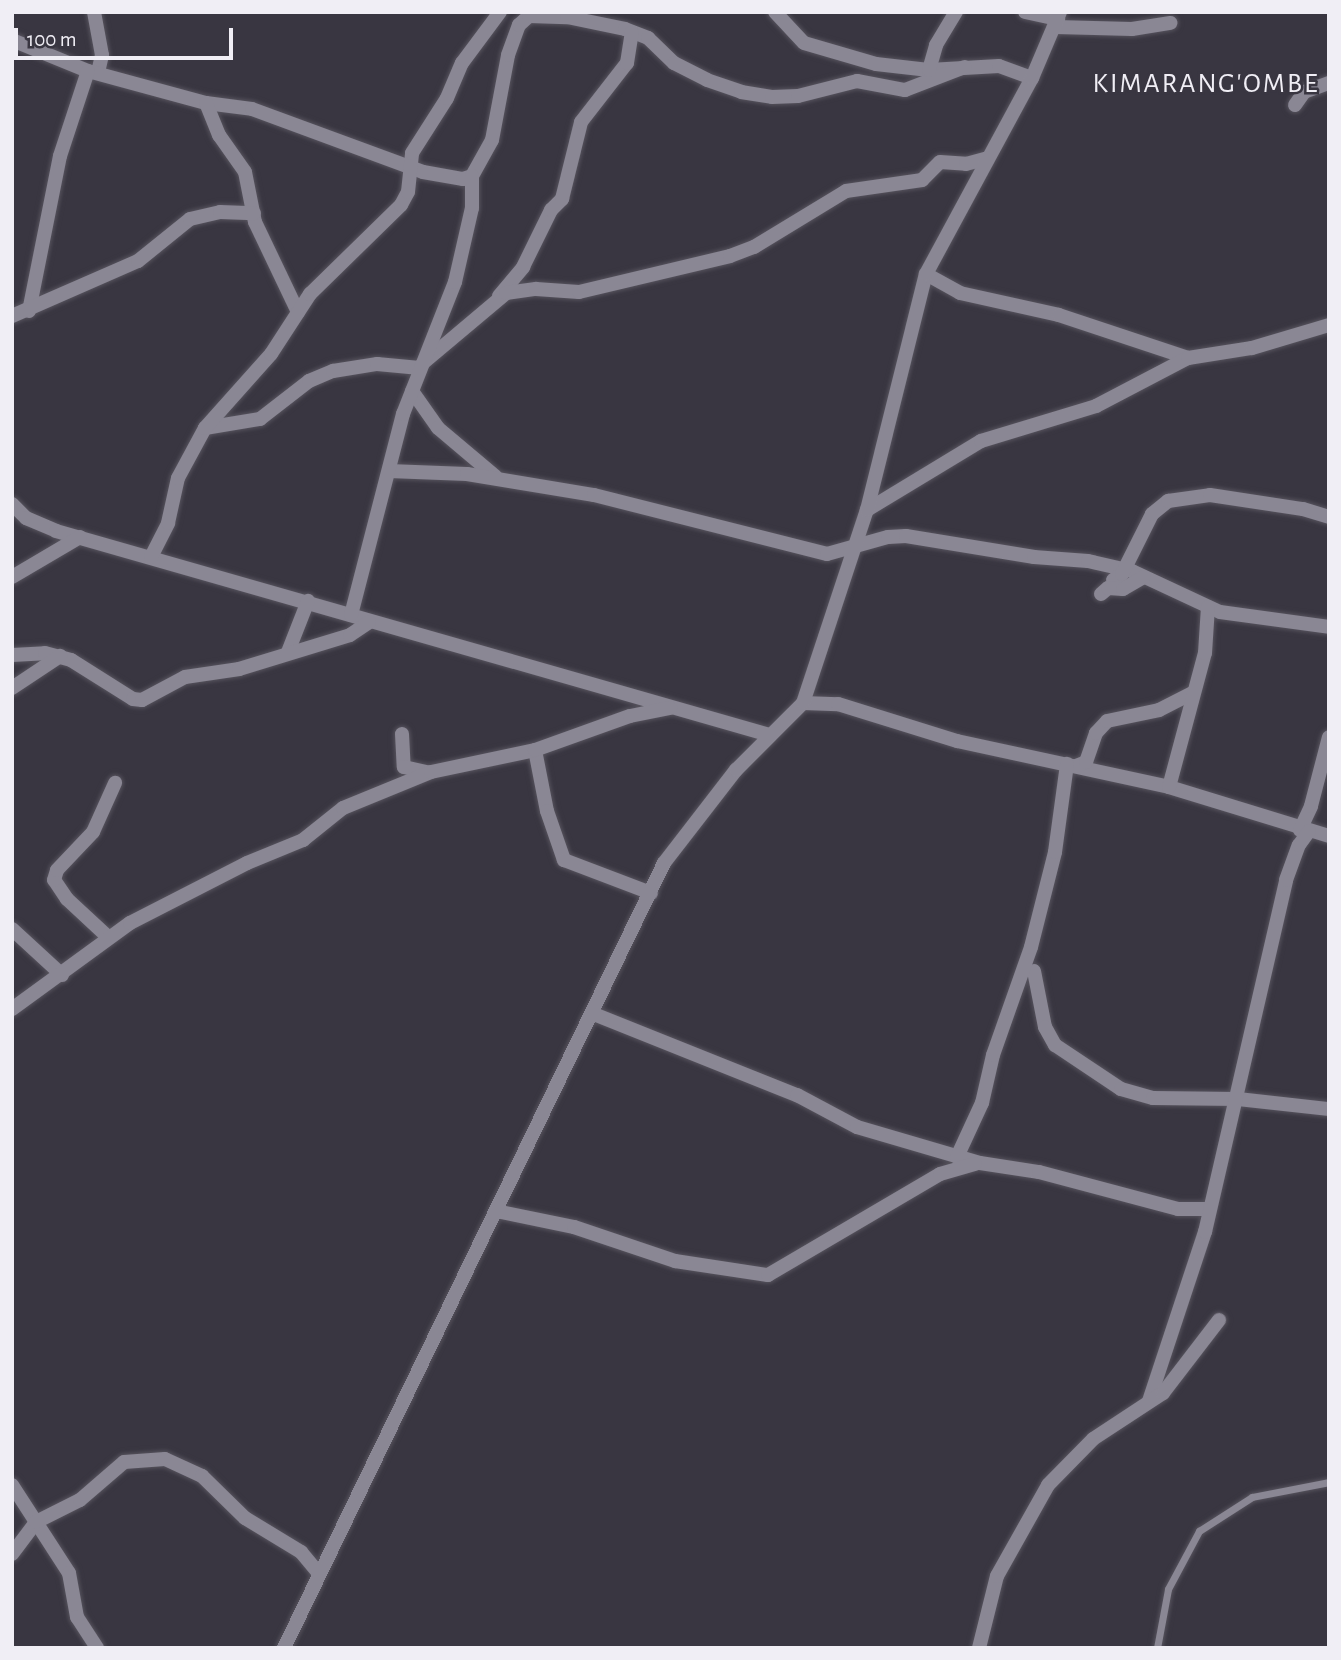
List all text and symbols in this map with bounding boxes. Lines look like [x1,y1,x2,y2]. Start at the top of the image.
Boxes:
scale bar [18,14,236,58]
text: 100 m [27,29,77,50]
district label: KIMARANG'OMBE [1094,67,1318,101]

